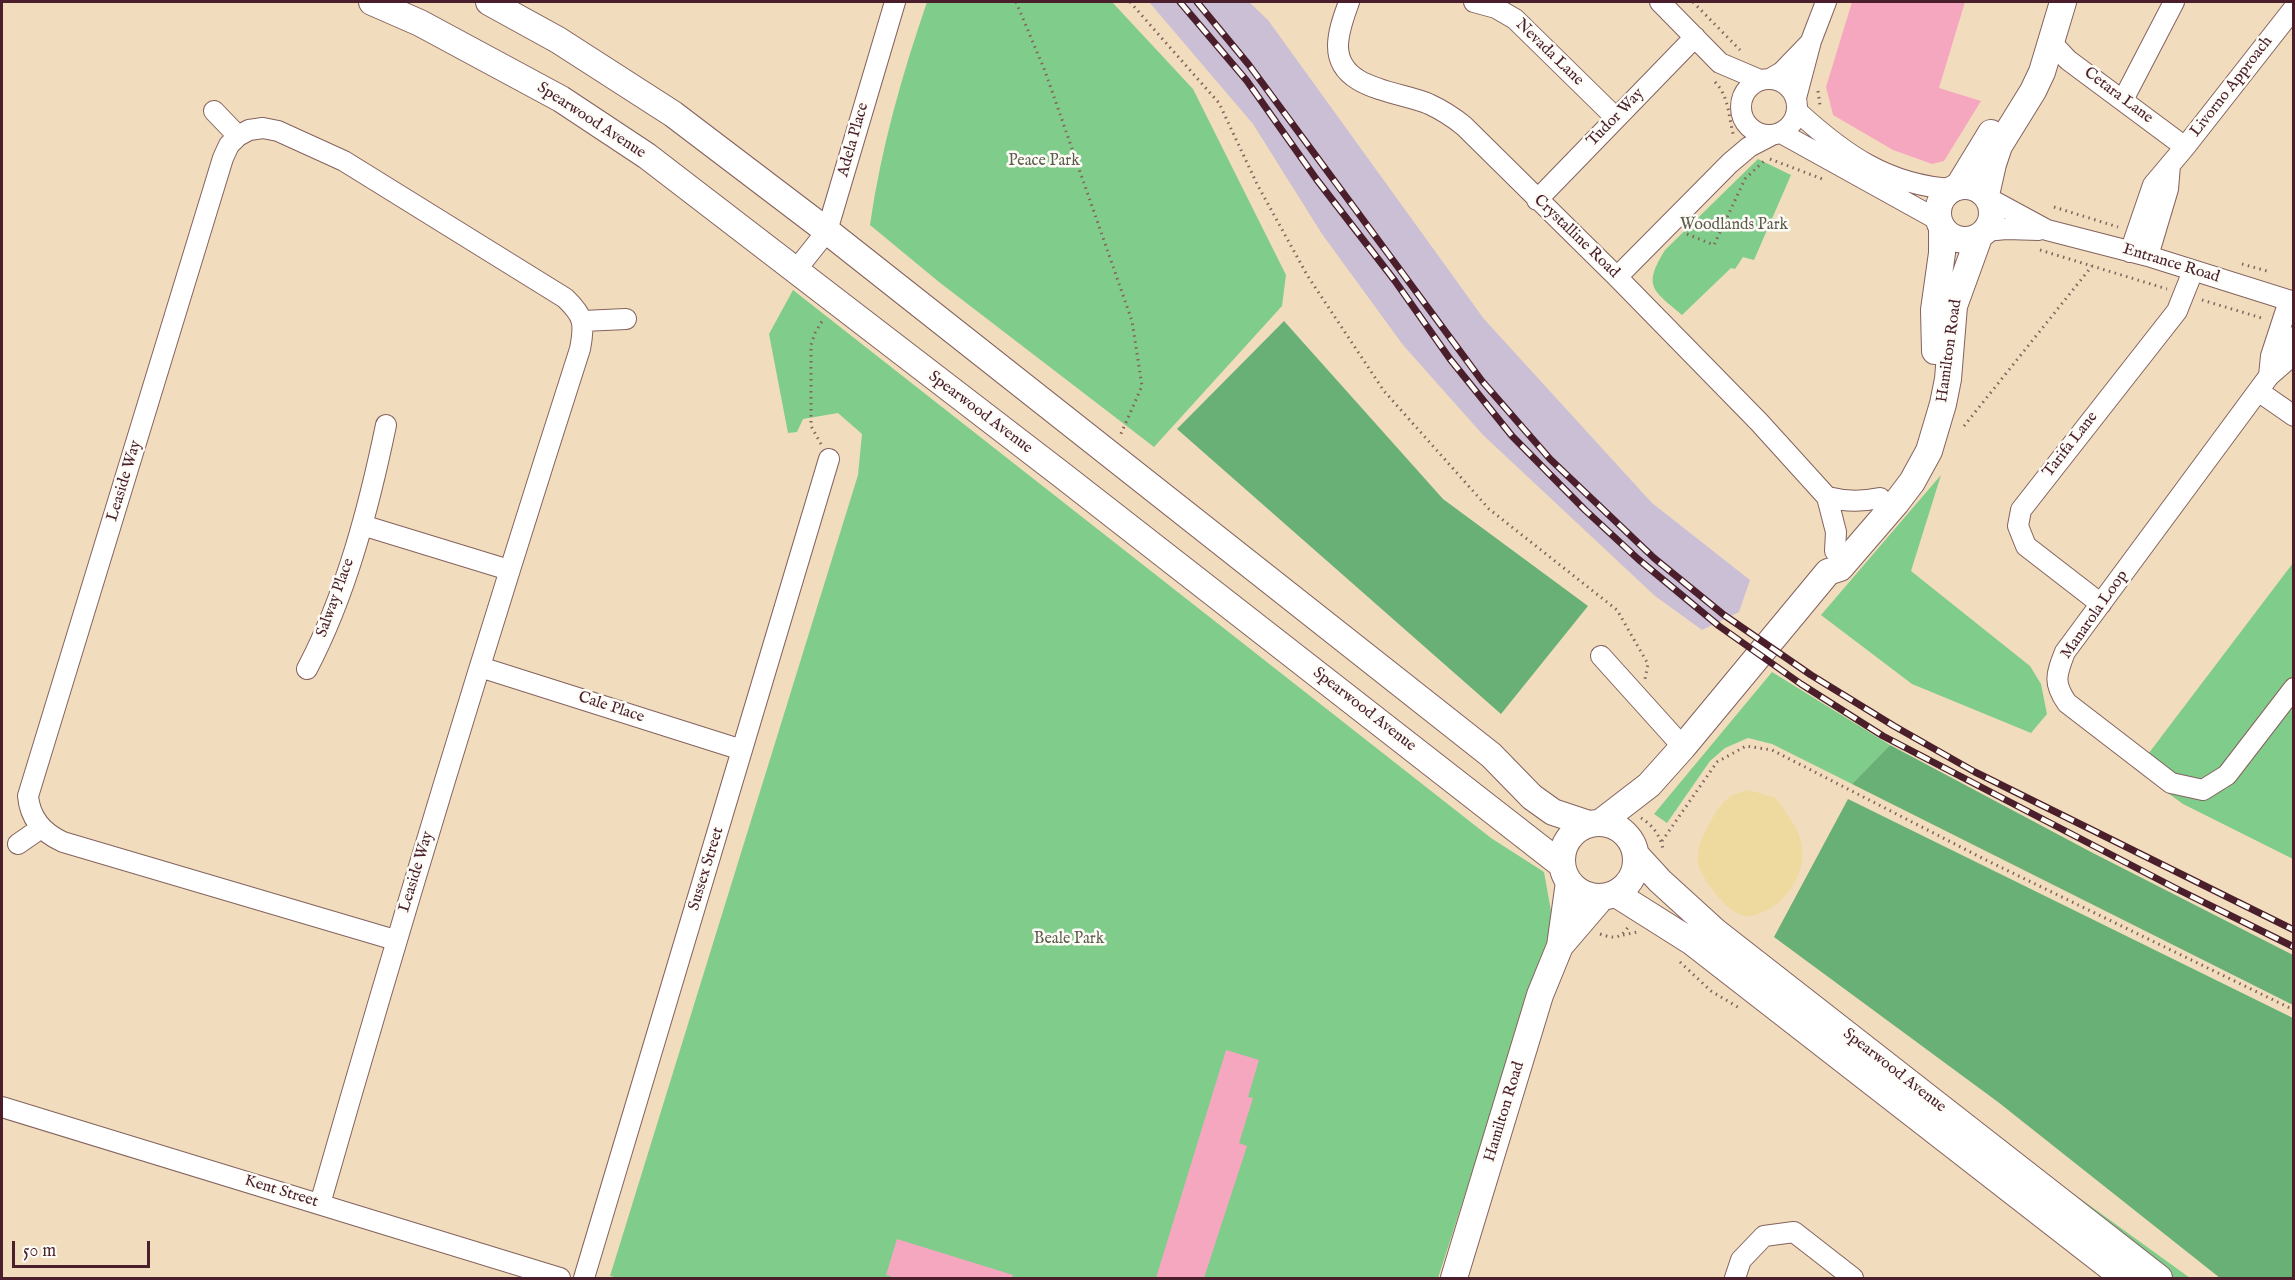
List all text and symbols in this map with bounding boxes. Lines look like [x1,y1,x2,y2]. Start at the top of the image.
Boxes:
street label: Nevada Lane [1511,16,1587,90]
street label: Livorno Approach [2187,33,2277,141]
street label: Cetara Lane [2080,64,2156,128]
street label: Spearwood Avenue [533,79,649,163]
street label: Tudor Way [1583,85,1649,151]
street label: Adela Place [834,101,874,179]
park label: Peace Park [1008,152,1080,172]
street label: Crystalline Road [1529,191,1623,283]
park label: Woodlands Park [1680,216,1788,236]
street label: Entrance Road [2120,240,2222,288]
street label: Hamilton Road [1933,298,1967,404]
street label: Spearwood Avenue [924,368,1036,458]
street label: Tarifa Lane [2039,408,2103,482]
street label: Leaside Way [104,438,146,524]
street label: Salway Place [313,556,359,640]
street label: Manarola Loop [2057,567,2133,663]
street label: Spearwood Avenue [1309,664,1419,756]
street label: Cale Place [576,688,646,728]
street label: Sussex Street [685,825,729,913]
street label: Leaside Way [396,829,438,915]
park label: Beale Park [1034,930,1104,950]
street label: Spearwood Avenue [1839,1025,1949,1117]
street label: Hamilton Road [1481,1060,1529,1164]
street label: Kent Street [242,1172,320,1212]
scale bar [15,1229,153,1267]
text: 50 m [23,1240,56,1263]

